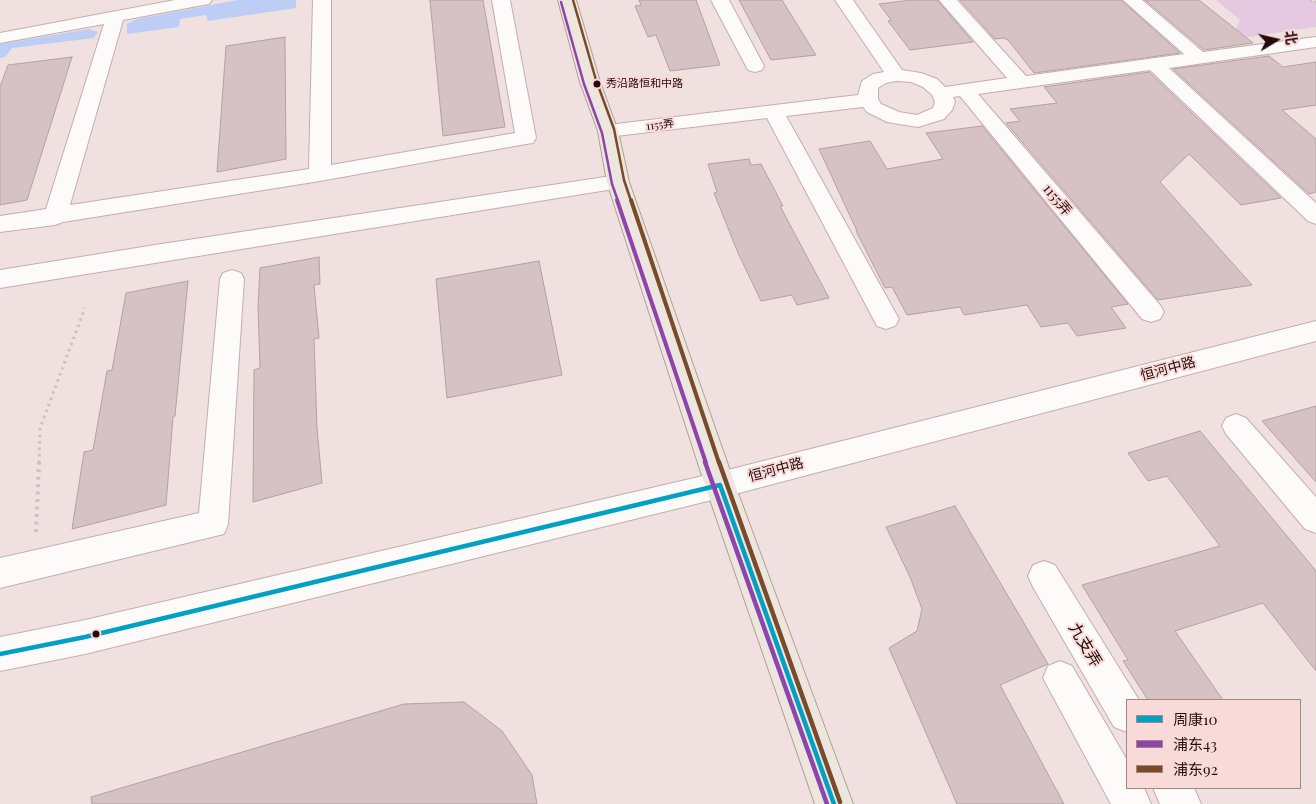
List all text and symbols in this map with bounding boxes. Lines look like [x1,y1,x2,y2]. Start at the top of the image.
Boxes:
north arrow [1251,15,1301,65]
text: 北 [1281,29,1302,46]
place label: 秀沿路恒和中路 [606,77,683,91]
marker: 秀沿路恒和中路 [592,79,602,89]
street label: 1155弄 [645,117,675,133]
street label: 1155弄 [1039,181,1075,219]
street label: 恒河中路 [1139,354,1197,384]
street label: 恒河中路 [747,455,805,485]
street label: 九支弄 [1064,619,1106,671]
unlabelled marker [91,629,101,639]
legend [1126,699,1301,789]
text: 周康10 [1173,709,1218,729]
text: 浦东43 [1173,734,1217,754]
text: 浦东92 [1173,759,1218,779]

